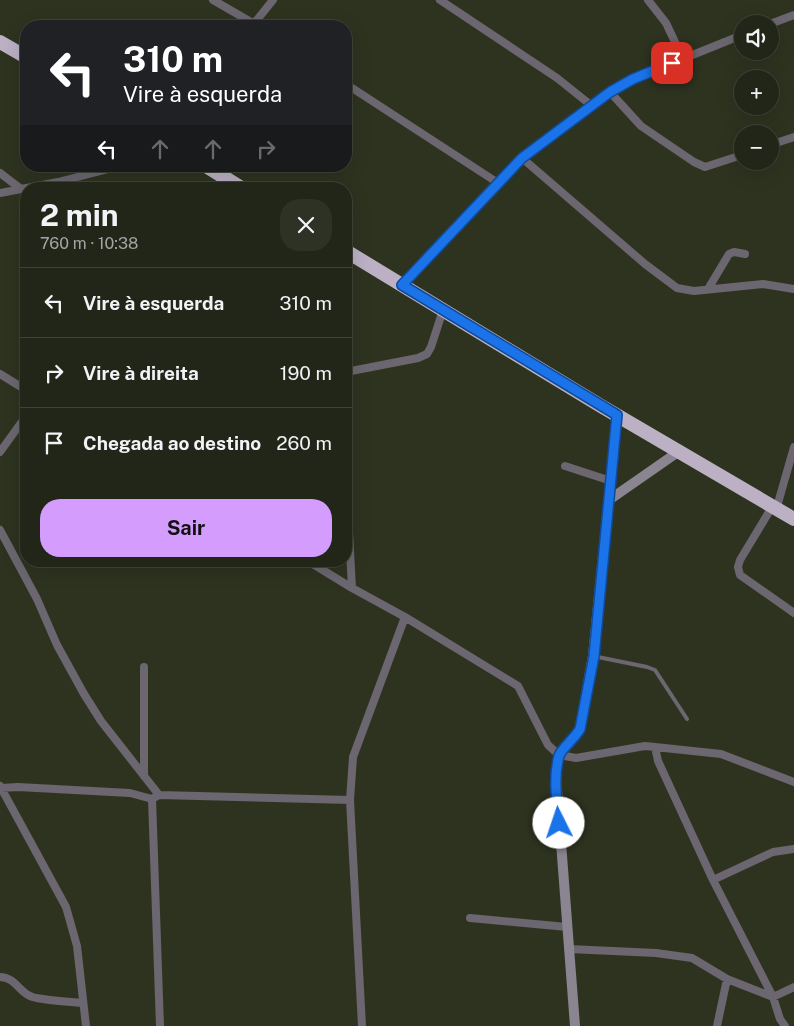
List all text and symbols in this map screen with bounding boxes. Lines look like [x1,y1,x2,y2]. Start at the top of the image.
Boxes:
map controls [734,15,779,170]
button: sound [734,15,779,60]
text: 310 m [123,39,223,80]
icon: left [40,40,105,105]
pin [651,42,693,84]
icon: arrive [658,49,686,77]
button: + [734,70,779,115]
text: Vire à esquerda [123,81,282,107]
button: − [734,125,779,170]
icon: left [93,135,121,163]
icon: ahead [146,135,174,163]
icon: ahead [199,135,227,163]
icon: right [252,135,280,163]
text: 2 min [40,197,119,233]
button: close [280,199,332,251]
text: 760 m · 10:38 [40,234,138,253]
icon: left [40,289,68,317]
text: Vire à esquerda [83,292,224,314]
text: 310 m [280,292,332,314]
icon: right [40,359,68,387]
text: Vire à direita [83,362,199,384]
text: 190 m [280,362,332,384]
icon: arrive [40,429,68,457]
text: Chegada ao destino [83,432,261,454]
text: 260 m [276,432,332,454]
button: Sair [40,499,332,557]
position arrow [532,796,584,848]

